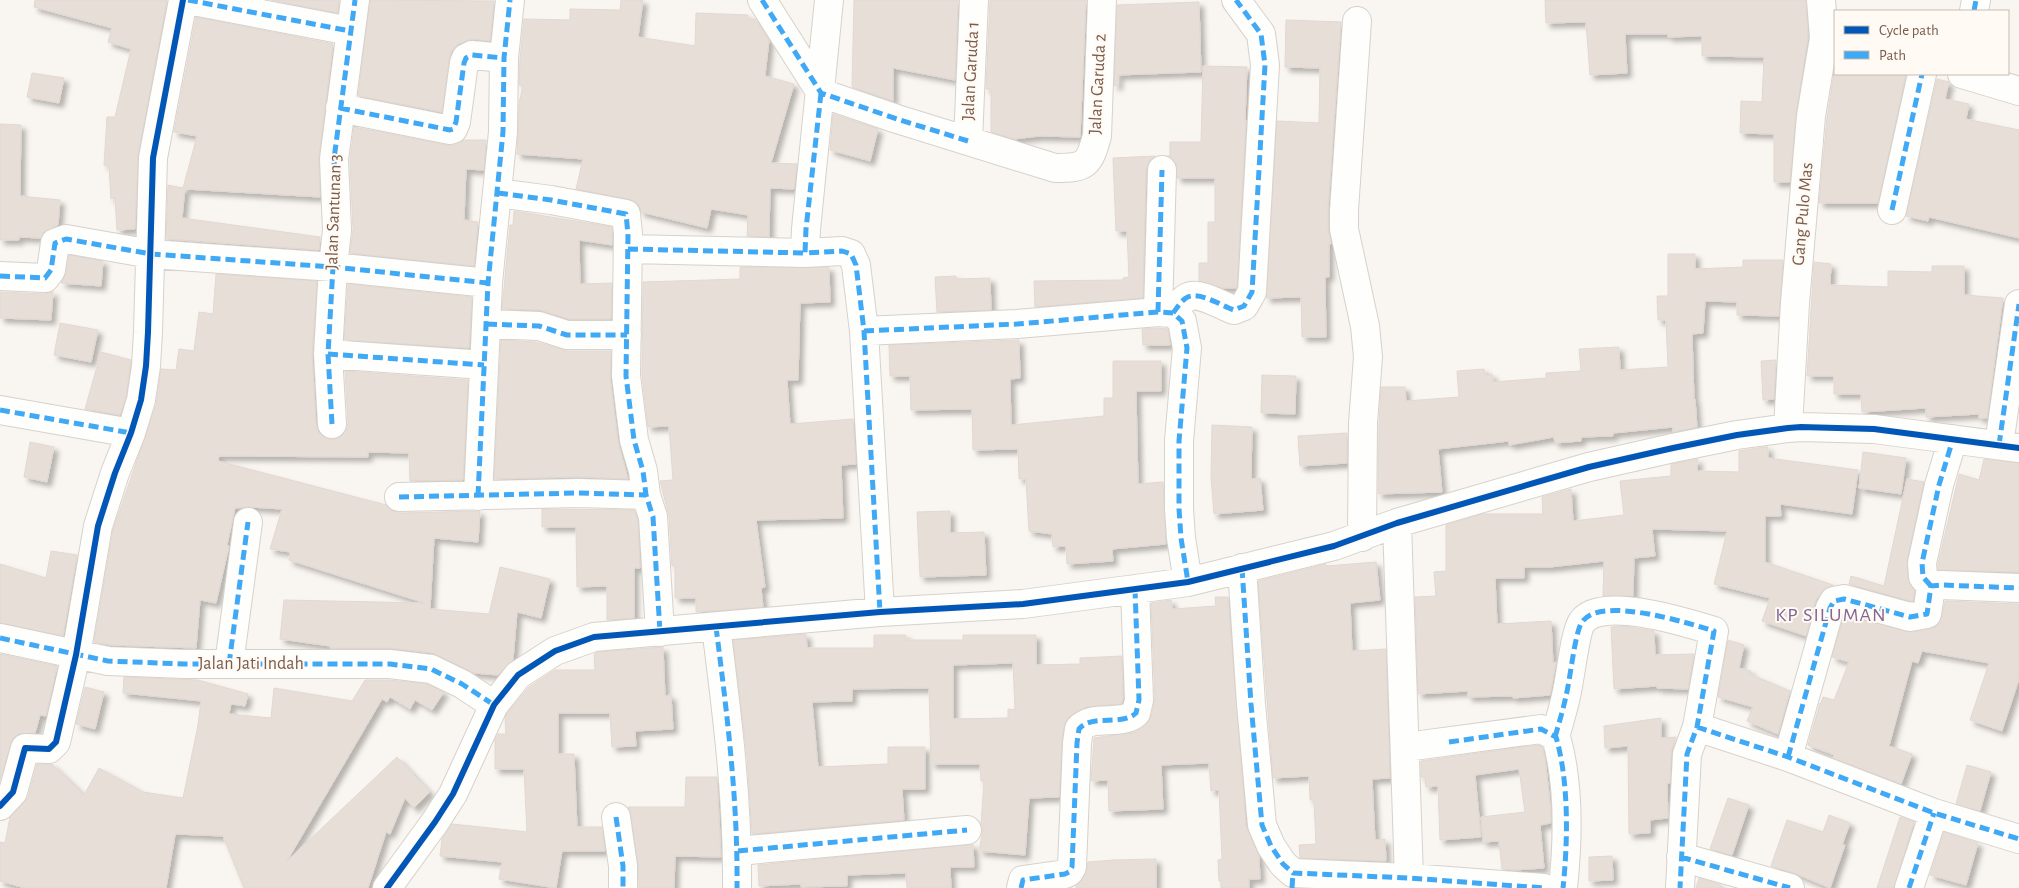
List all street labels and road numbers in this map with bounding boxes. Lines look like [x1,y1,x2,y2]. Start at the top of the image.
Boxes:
street label: Jalan Garuda 1 [959,21,983,121]
street label: Jalan Garuda 2 [1086,33,1110,135]
street label: Jalan Santunan 3 [323,154,345,270]
street label: Gang Pulo Mas [1790,162,1816,266]
street label: Jalan Jati Indah [198,655,304,673]

